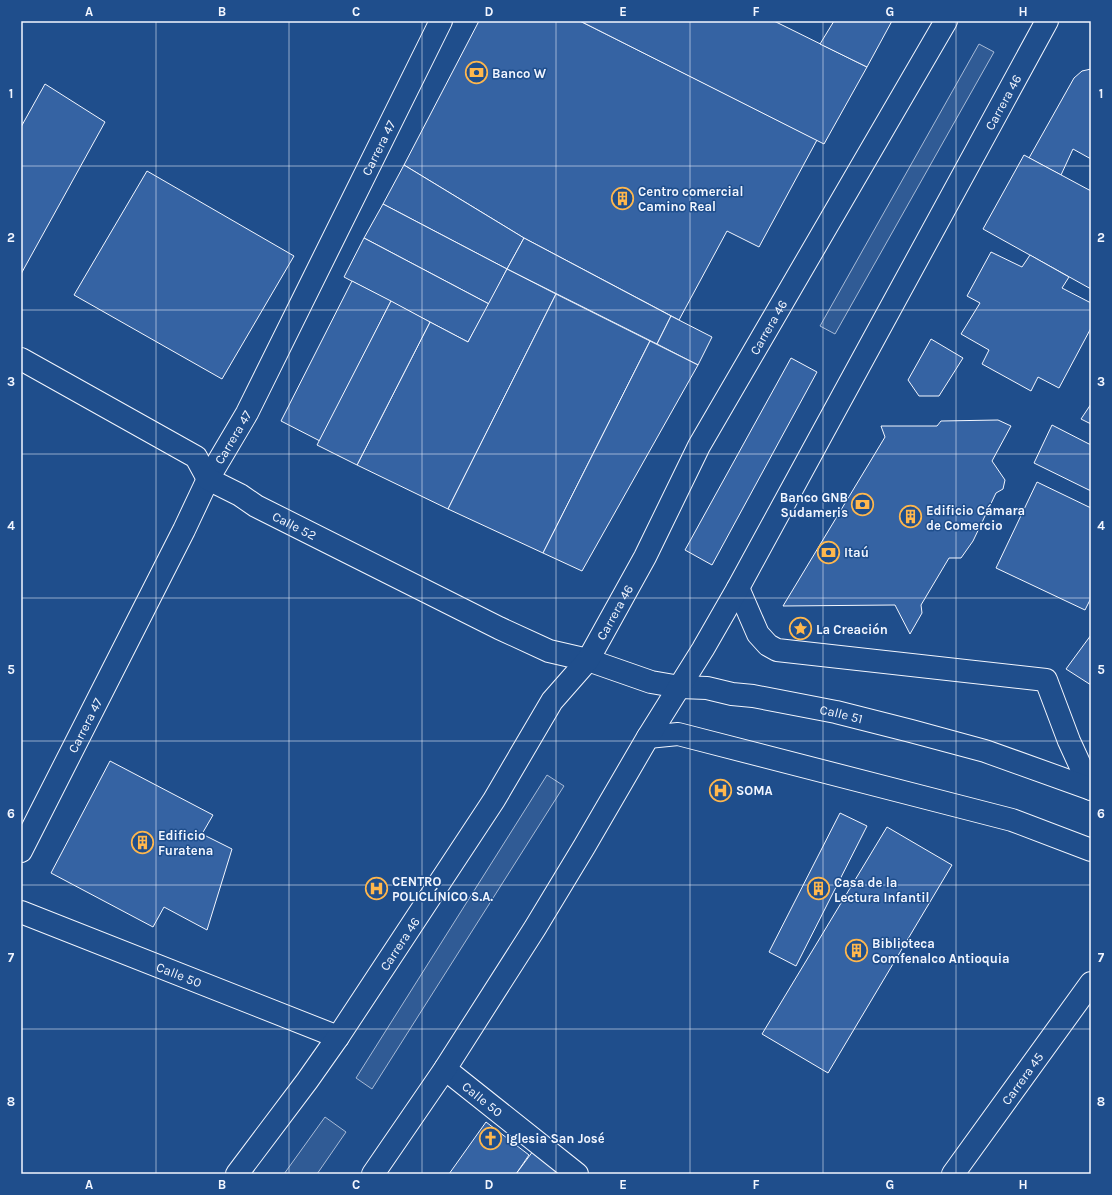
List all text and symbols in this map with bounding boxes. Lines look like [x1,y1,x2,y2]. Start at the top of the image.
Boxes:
text: A [85,4,93,19]
text: B [218,4,226,19]
text: C [352,4,360,19]
text: D [485,4,494,19]
text: E [619,4,627,19]
text: F [752,4,760,19]
text: G [886,4,894,19]
text: H [1018,4,1028,19]
bank icon: Banco W [464,60,490,86]
place label: Banco W [492,66,547,81]
street label: Carrera 46 [982,72,1024,133]
text: 1 [9,86,13,101]
text: 1 [1099,86,1103,101]
street label: Carrera 47 [359,118,399,178]
place label: Centro comercial Camino Real [638,184,743,214]
building icon: Centro comercial Camino Real [609,185,635,211]
text: 2 [7,230,15,245]
text: 2 [1097,230,1105,245]
street label: Carrera 46 [747,297,790,357]
text: 3 [7,374,15,389]
text: 3 [1097,374,1105,389]
street label: Carrera 47 [212,408,255,467]
place label: Banco GNB Sudameris [780,490,848,520]
bank icon: Banco GNB Sudameris [850,491,876,517]
place label: Edificio Cámara de Comercio [926,503,1025,533]
building icon: Edificio Cámara de Comercio [898,504,924,530]
street label: Calle 52 [270,509,319,543]
text: 4 [7,518,15,533]
text: 4 [1097,518,1105,533]
bank icon: Itaú [815,539,841,565]
place label: Itaú [844,545,869,560]
street label: Carrera 46 [594,582,636,643]
place icon: La Creación [788,616,814,642]
place label: La Creación [816,622,888,637]
text: 5 [7,662,15,677]
text: 5 [1097,662,1105,677]
street label: Carrera 47 [65,696,105,755]
street label: Calle 51 [818,702,864,727]
hospital icon: SOMA [707,777,733,803]
place label: SOMA [736,783,773,798]
text: 6 [7,806,15,821]
text: 6 [1097,806,1105,821]
place label: Edificio Furatena [158,828,213,858]
building icon: Edificio Furatena [129,829,155,855]
place label: CENTRO POLICLÍNICO S.A. [392,874,493,904]
hospital icon: CENTRO POLICLÍNICO S.A. [364,875,390,901]
place label: Casa de la Lectura Infantil [834,875,929,905]
building icon: Casa de la Lectura Infantil [805,876,831,902]
street label: Carrera 46 [377,914,423,973]
place label: Biblioteca Comfenalco Antioquia [872,936,1010,967]
building icon: Biblioteca Comfenalco Antioquia [844,937,870,963]
text: 7 [8,950,15,965]
text: 7 [1098,950,1105,965]
street label: Calle 50 [154,959,204,991]
street label: Carrera 45 [999,1050,1046,1108]
street label: Calle 50 [459,1079,506,1120]
text: 8 [7,1094,15,1109]
text: 8 [1097,1094,1105,1109]
church icon: Iglesia San José [478,1125,504,1151]
place label: Iglesia San José [506,1131,605,1146]
text: A [85,1177,93,1192]
text: B [218,1177,226,1192]
text: C [352,1177,360,1192]
text: D [485,1177,494,1192]
text: E [619,1177,627,1192]
text: F [752,1177,760,1192]
text: G [886,1177,894,1192]
text: H [1018,1177,1028,1192]

